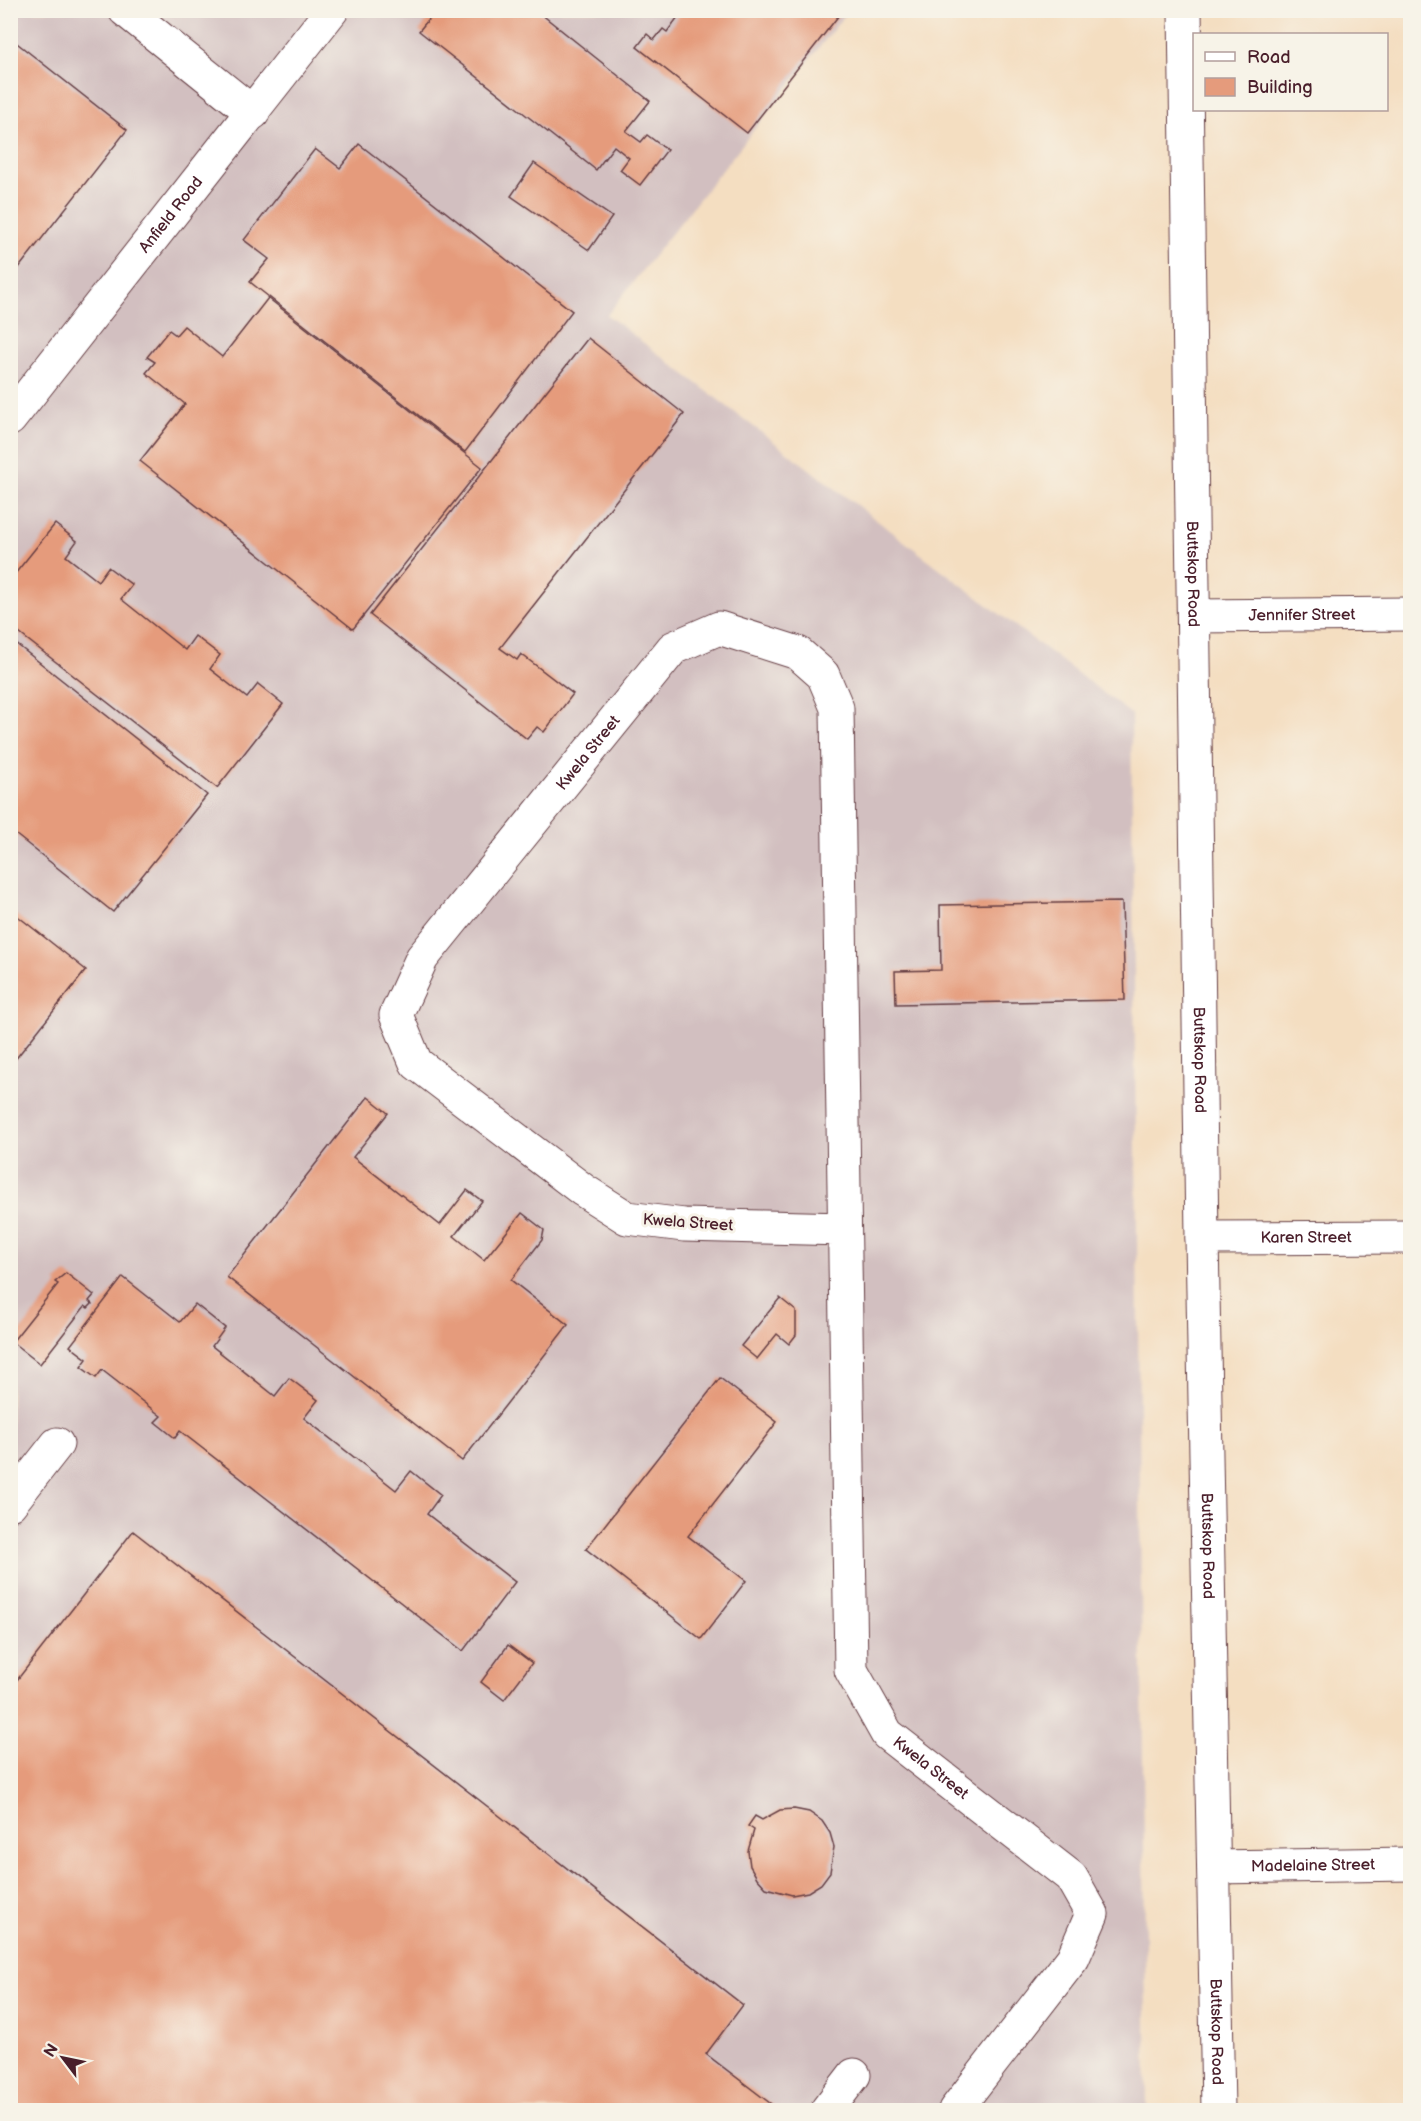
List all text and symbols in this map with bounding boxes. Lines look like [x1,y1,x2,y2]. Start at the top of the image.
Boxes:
legend [1193,33,1388,111]
text: Road [1247,47,1291,68]
text: Building [1247,77,1313,98]
street label: Anfield Road [135,173,207,257]
street label: Buttskop Road [1183,521,1203,627]
street label: Jennifer Street [1248,605,1356,625]
street label: Kwela Street [552,712,624,794]
street label: Buttskop Road [1189,1007,1210,1113]
street label: Kwela Street [642,1210,734,1236]
street label: Karen Street [1260,1228,1352,1247]
street label: Buttskop Road [1197,1492,1218,1599]
street label: Kwela Street [889,1733,972,1803]
street label: Madelaine Street [1251,1855,1375,1876]
street label: Buttskop Road [1206,1978,1227,2085]
north arrow [33,2028,93,2088]
text: N [40,2041,63,2061]

